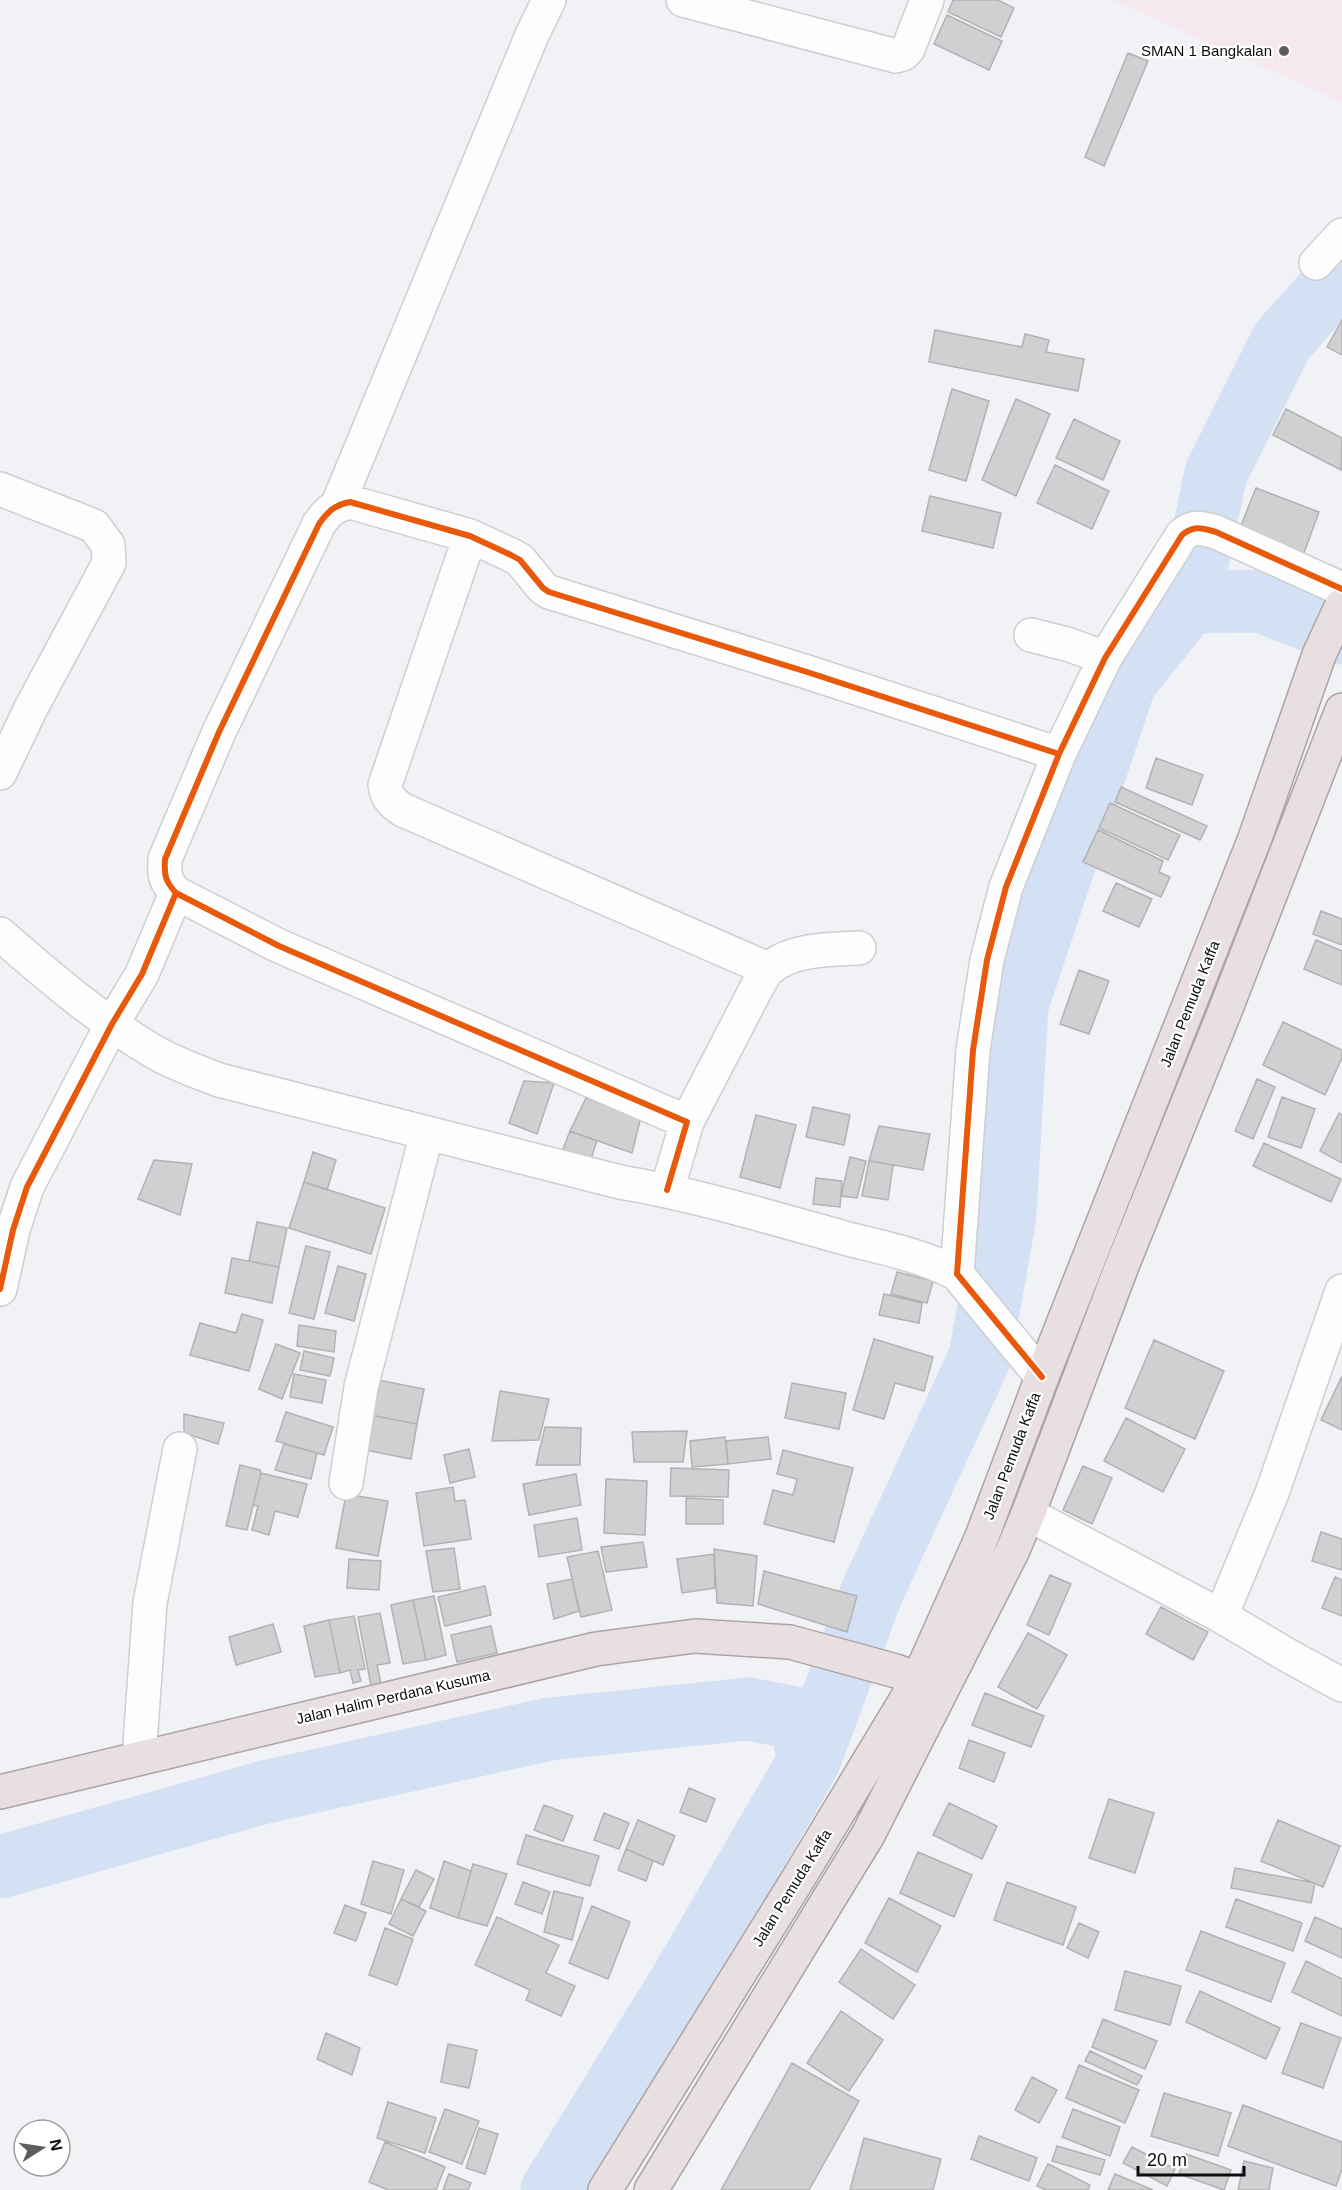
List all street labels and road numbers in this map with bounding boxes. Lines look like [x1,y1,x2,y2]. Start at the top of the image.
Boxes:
street label: Jalan Pemuda Kaffa [1156,938,1223,1070]
street label: Jalan Pemuda Kaffa [979,1389,1044,1522]
street label: Jalan Halim Perdana Kusuma [294,1666,492,1727]
street label: Jalan Pemuda Kaffa [749,1826,835,1949]

